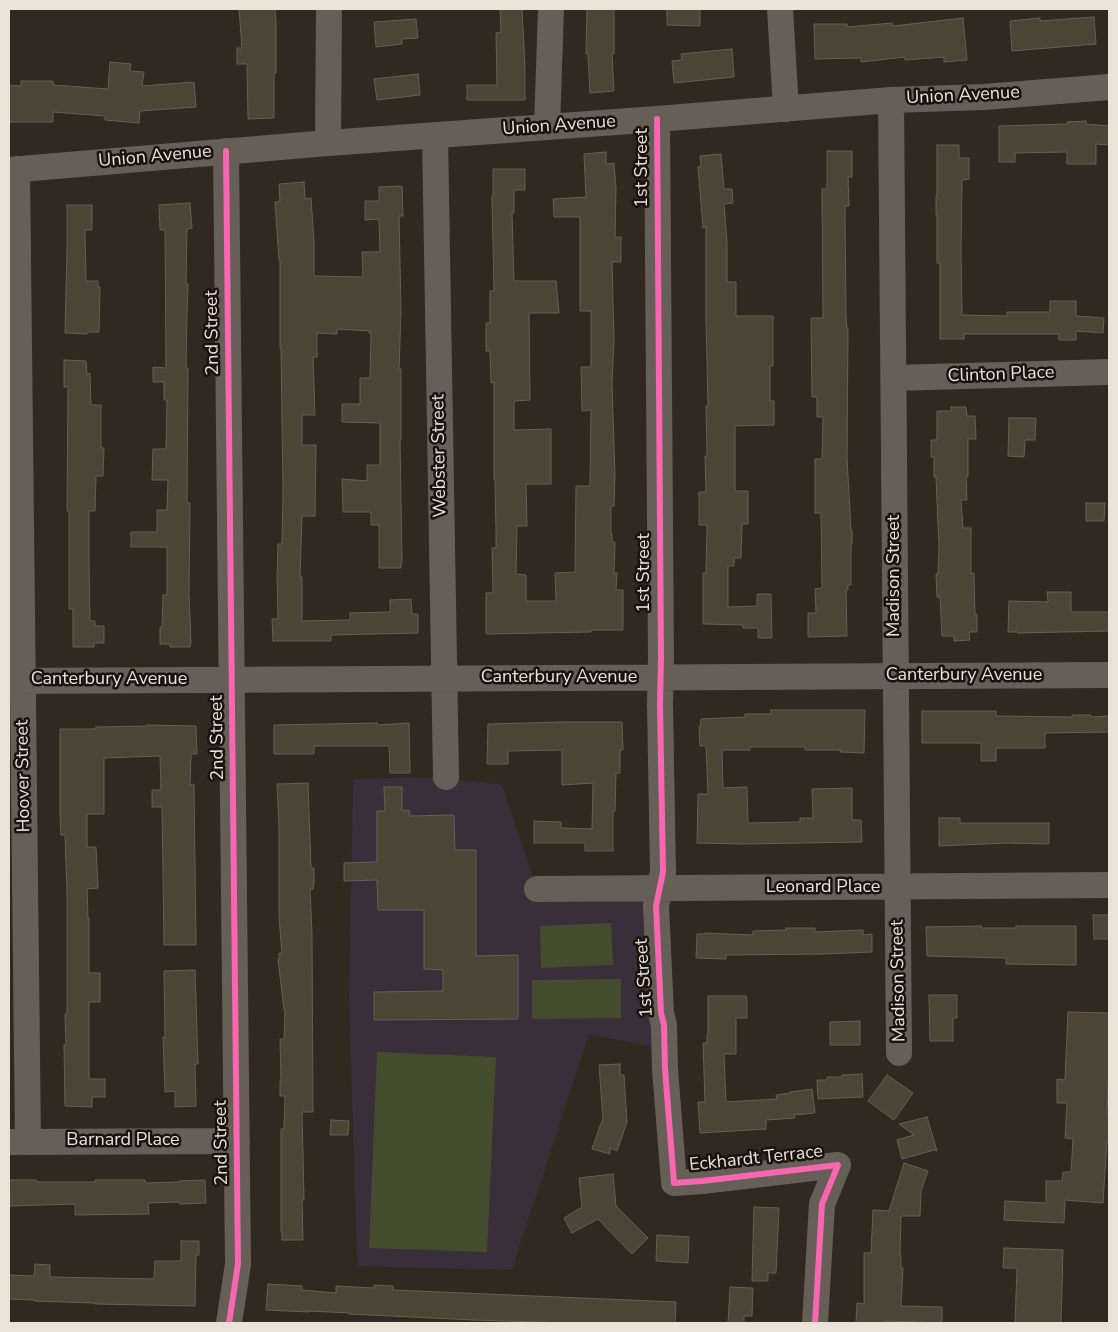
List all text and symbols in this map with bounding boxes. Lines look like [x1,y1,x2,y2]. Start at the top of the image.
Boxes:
street label: Union Avenue [906,82,1020,110]
street label: Union Avenue [502,111,616,141]
street label: 1st Street [632,128,654,208]
street label: Union Avenue [97,141,213,173]
street label: 2nd Street [201,290,225,376]
street label: Clinton Place [947,362,1055,388]
street label: Webster Street [428,394,452,518]
street label: Madison Street [884,515,906,637]
street label: 1st Street [634,533,656,613]
street label: Canterbury Avenue [886,665,1042,687]
street label: Canterbury Avenue [481,667,637,689]
street label: Canterbury Avenue [31,669,187,691]
street label: 2nd Street [206,695,230,781]
street label: Hoover Street [12,720,36,832]
street label: Leonard Place [766,877,880,899]
street label: Madison Street [887,920,911,1042]
street label: 1st Street [631,938,659,1018]
street label: 2nd Street [210,1100,234,1186]
street label: Barnard Place [66,1130,180,1152]
street label: Eckhardt Terrace [688,1141,824,1177]

